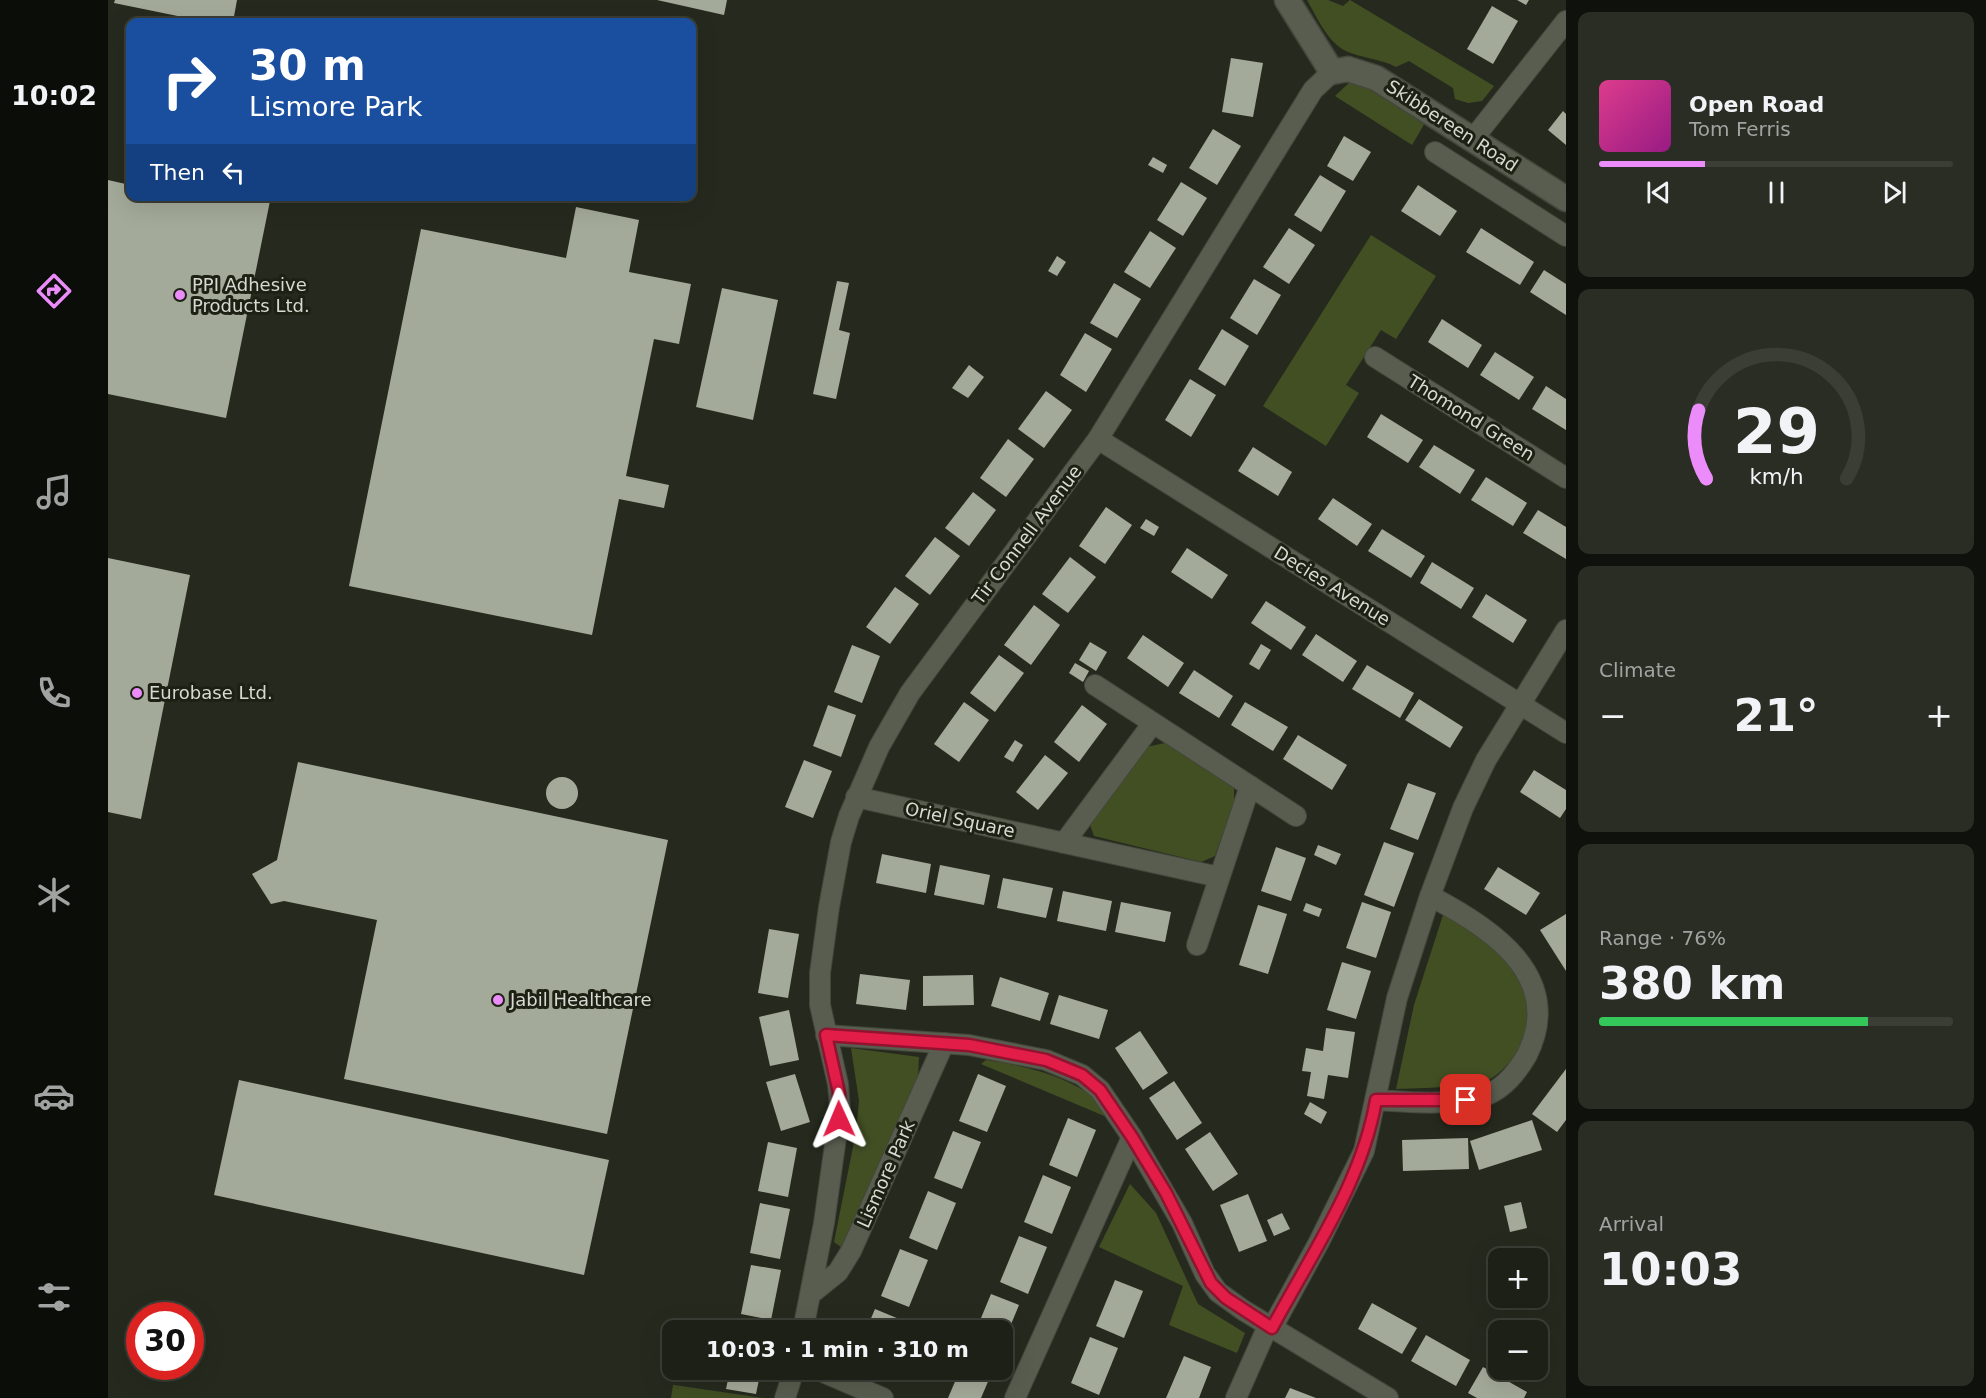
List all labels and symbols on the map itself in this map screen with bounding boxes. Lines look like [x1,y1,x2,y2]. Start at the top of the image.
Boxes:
street label: Skibbereen Road [1383,75,1522,176]
place label: PPI Adhesive Products Ltd. [192,274,310,316]
marker: PPI Adhesive Products Ltd. [173,288,187,302]
street label: Thomond Green [1403,370,1538,465]
street label: Tir Connell Avenue [967,461,1086,609]
street label: Decies Avenue [1270,541,1394,630]
place label: Eurobase Ltd. [149,682,273,703]
marker: Eurobase Ltd. [130,686,144,700]
street label: Oriel Square [903,798,1017,841]
place label: Jabil Healthcare [509,989,652,1010]
marker: Jabil Healthcare [491,993,505,1007]
pin [1440,1074,1491,1125]
position arrow [807,1087,871,1151]
street label: Lismore Park [852,1116,919,1231]
speed limit sign: 30 [126,1302,204,1380]

